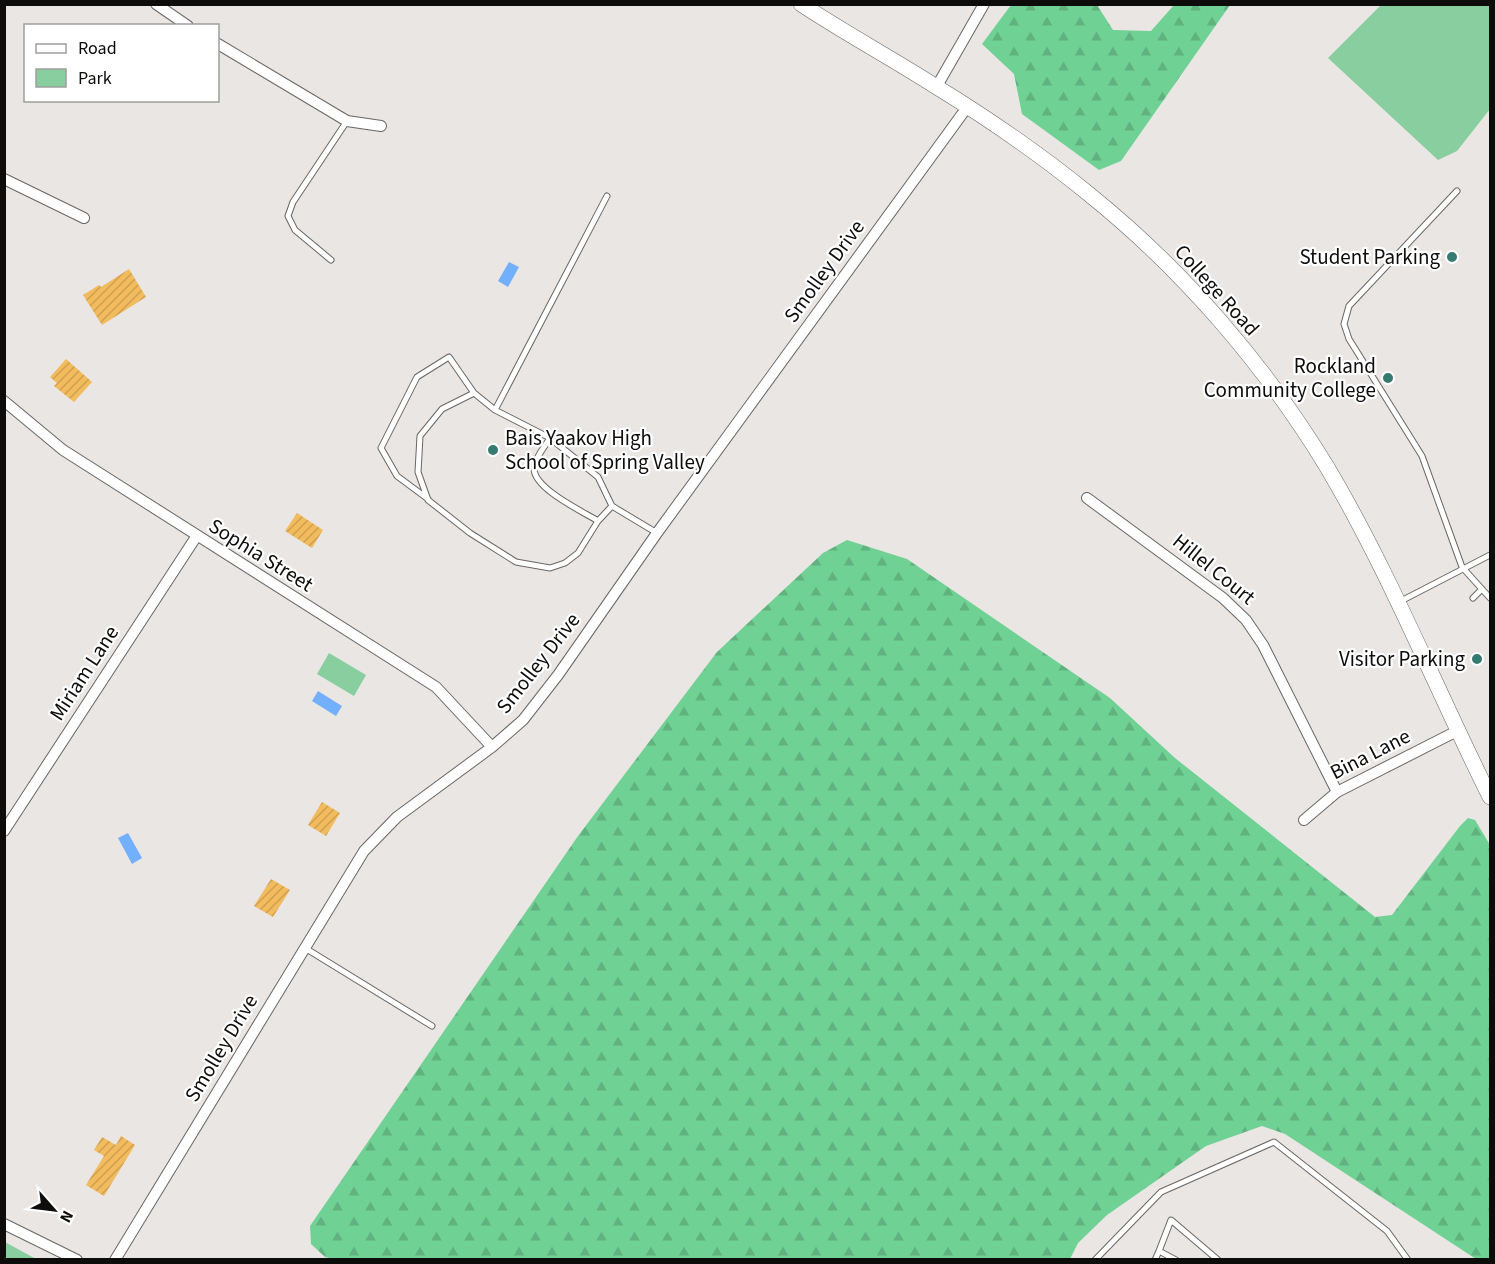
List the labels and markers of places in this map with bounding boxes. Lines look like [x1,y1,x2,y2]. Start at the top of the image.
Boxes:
place label: Student Parking [1299,242,1440,272]
marker: Student Parking [1445,250,1459,264]
place label: Rockland Community College [1204,351,1376,405]
marker: Rockland Community College [1381,371,1395,385]
place label: Bais Yaakov High School of Spring Valley [505,423,705,477]
marker: Bais Yaakov High School of Spring Valley [486,443,500,457]
place label: Visitor Parking [1339,644,1465,674]
marker: Visitor Parking [1470,652,1484,666]

